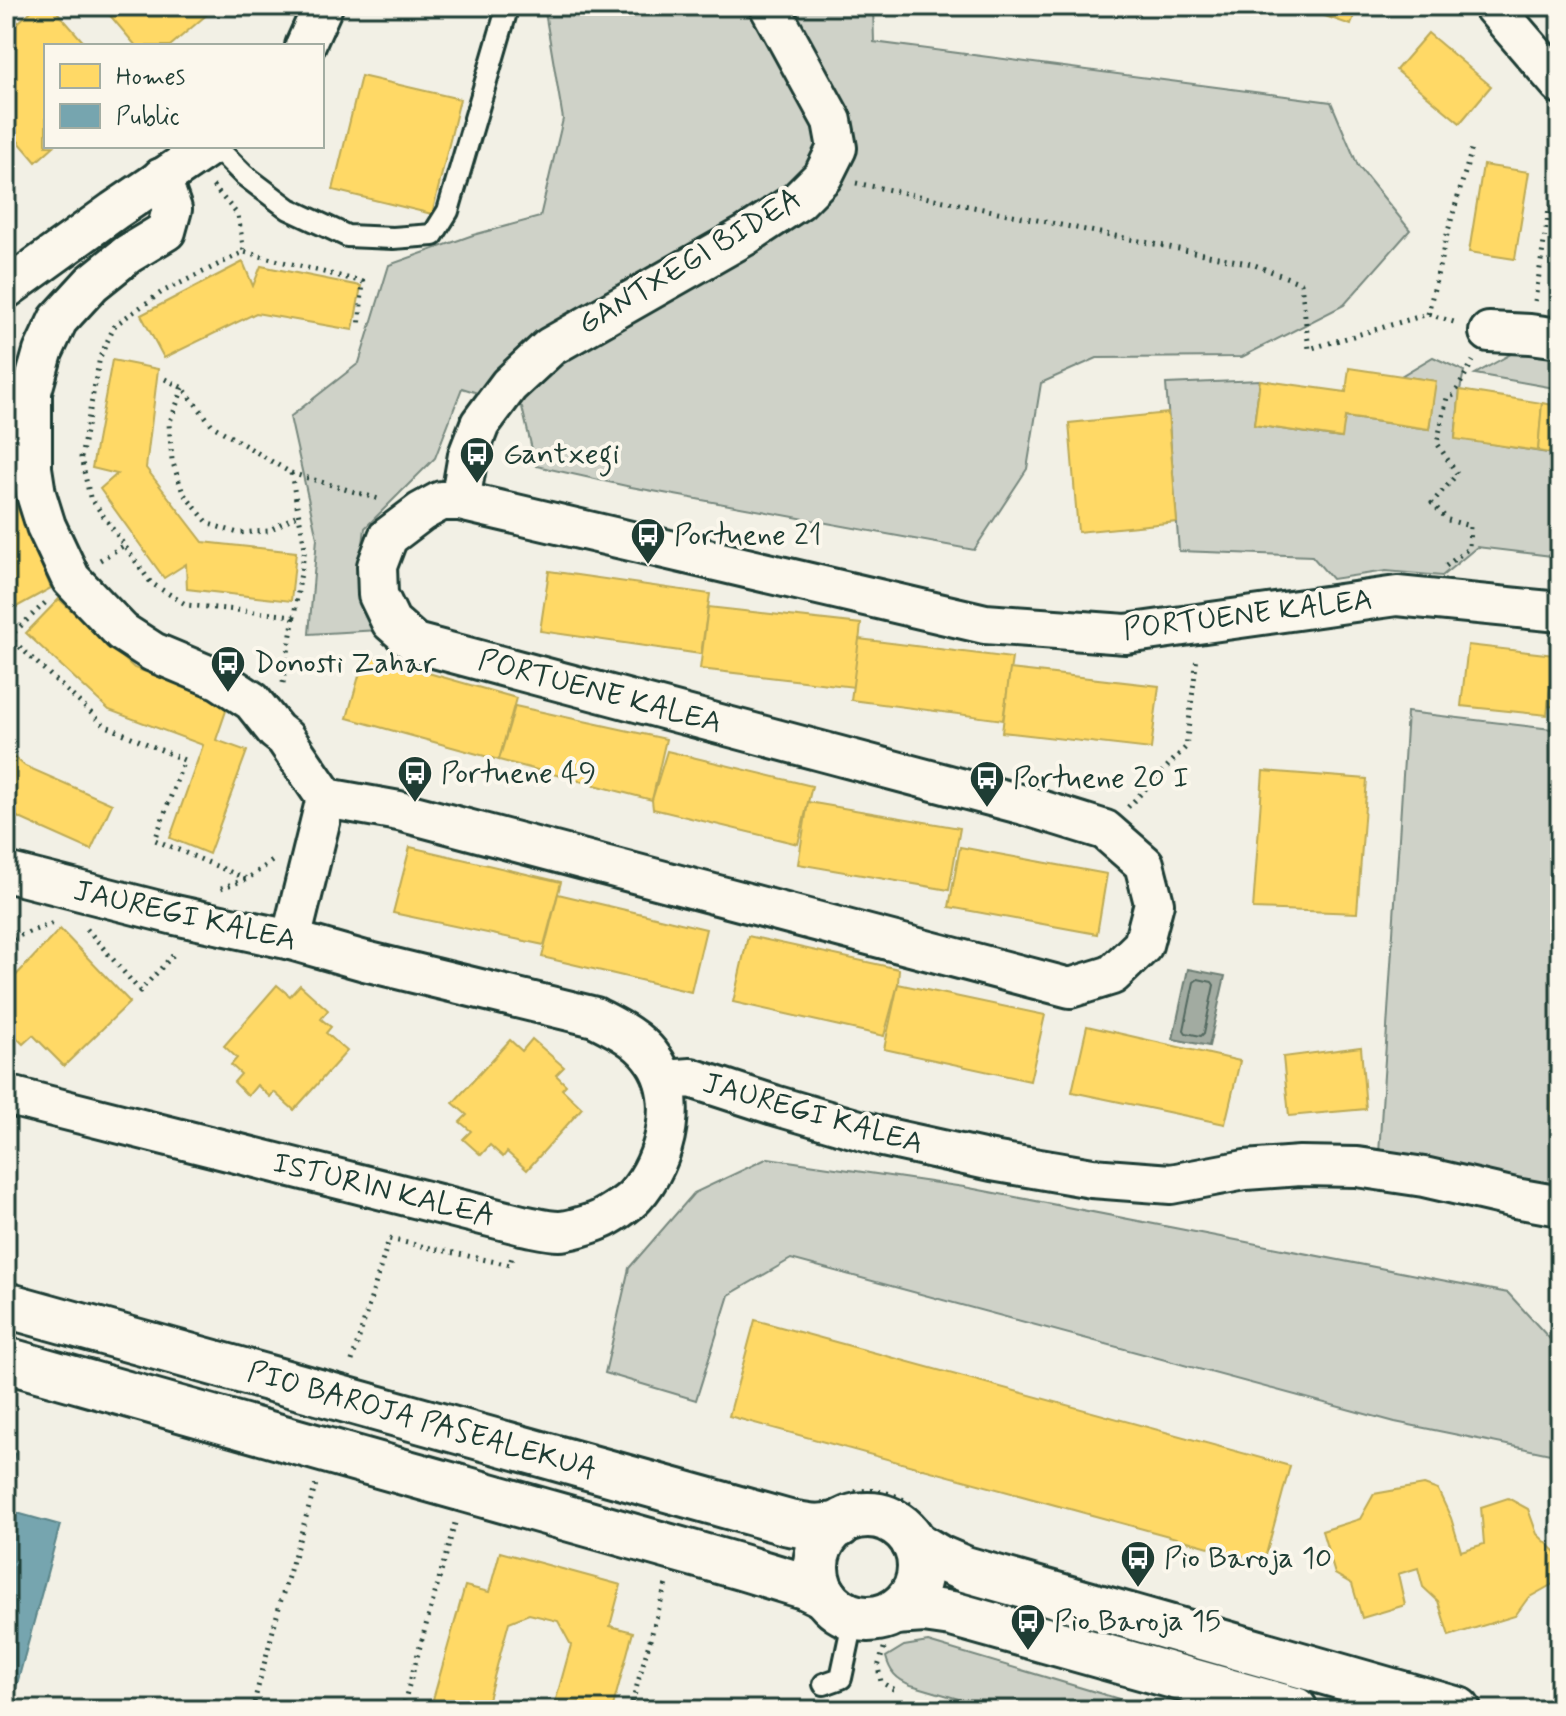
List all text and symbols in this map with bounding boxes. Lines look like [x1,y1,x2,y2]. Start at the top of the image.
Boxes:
legend [44,44,324,148]
text: Homes [116,62,185,93]
text: Public [116,102,180,133]
street label: GANTXEGI BIDEA [571,180,809,344]
bus stop icon: Gantxegi [458,435,496,485]
place label: Gantxegi [503,435,619,477]
bus stop icon: Portuene 21 [629,516,667,566]
place label: Portuene 21 [674,516,822,555]
street label: PORTUENE KALEA [1121,580,1375,650]
street label: PORTUENE KALEA [474,641,726,743]
bus stop icon: Donosti Zahar [209,644,247,694]
place label: Donosti Zahar [254,644,437,683]
bus stop icon: Portuene 49 [396,754,434,804]
place label: Portuene 49 [441,754,596,793]
bus stop icon: Portuene 20 I [968,759,1006,809]
place label: Portuene 20 I [1013,759,1189,798]
street label: JAUREGI KALEA [70,871,300,961]
street label: JAUREGI KALEA [698,1064,928,1164]
street label: ISTURIN KALEA [269,1144,499,1236]
street label: PIO BAROJA PASEALEKUA [243,1352,601,1490]
bus stop icon: Pio Baroja 10 [1119,1539,1157,1589]
place label: Pio Baroja 10 [1164,1539,1332,1578]
bus stop icon: Pio Baroja 15 [1009,1602,1047,1652]
place label: Pio Baroja 15 [1054,1602,1221,1641]

